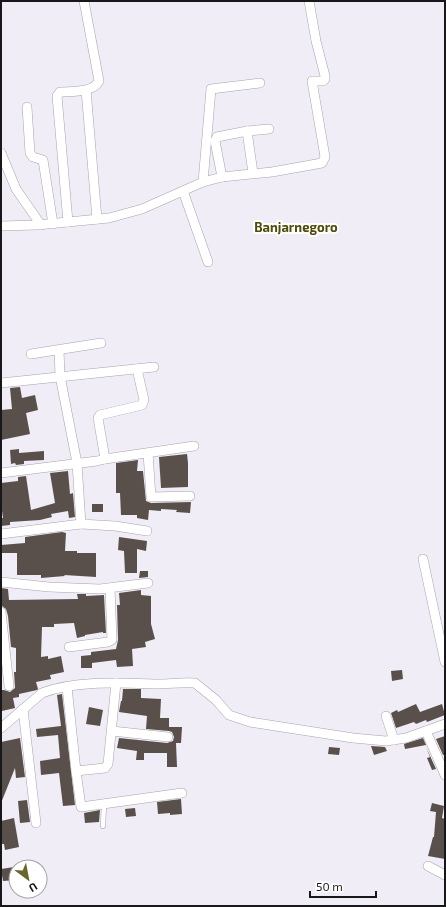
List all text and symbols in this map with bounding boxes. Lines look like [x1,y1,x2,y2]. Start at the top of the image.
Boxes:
district label: Banjarnegoro [254,219,338,235]
north arrow [8,859,48,899]
scale bar [310,873,376,899]
text: 50 m [316,879,343,893]
text: U [27,880,40,895]

